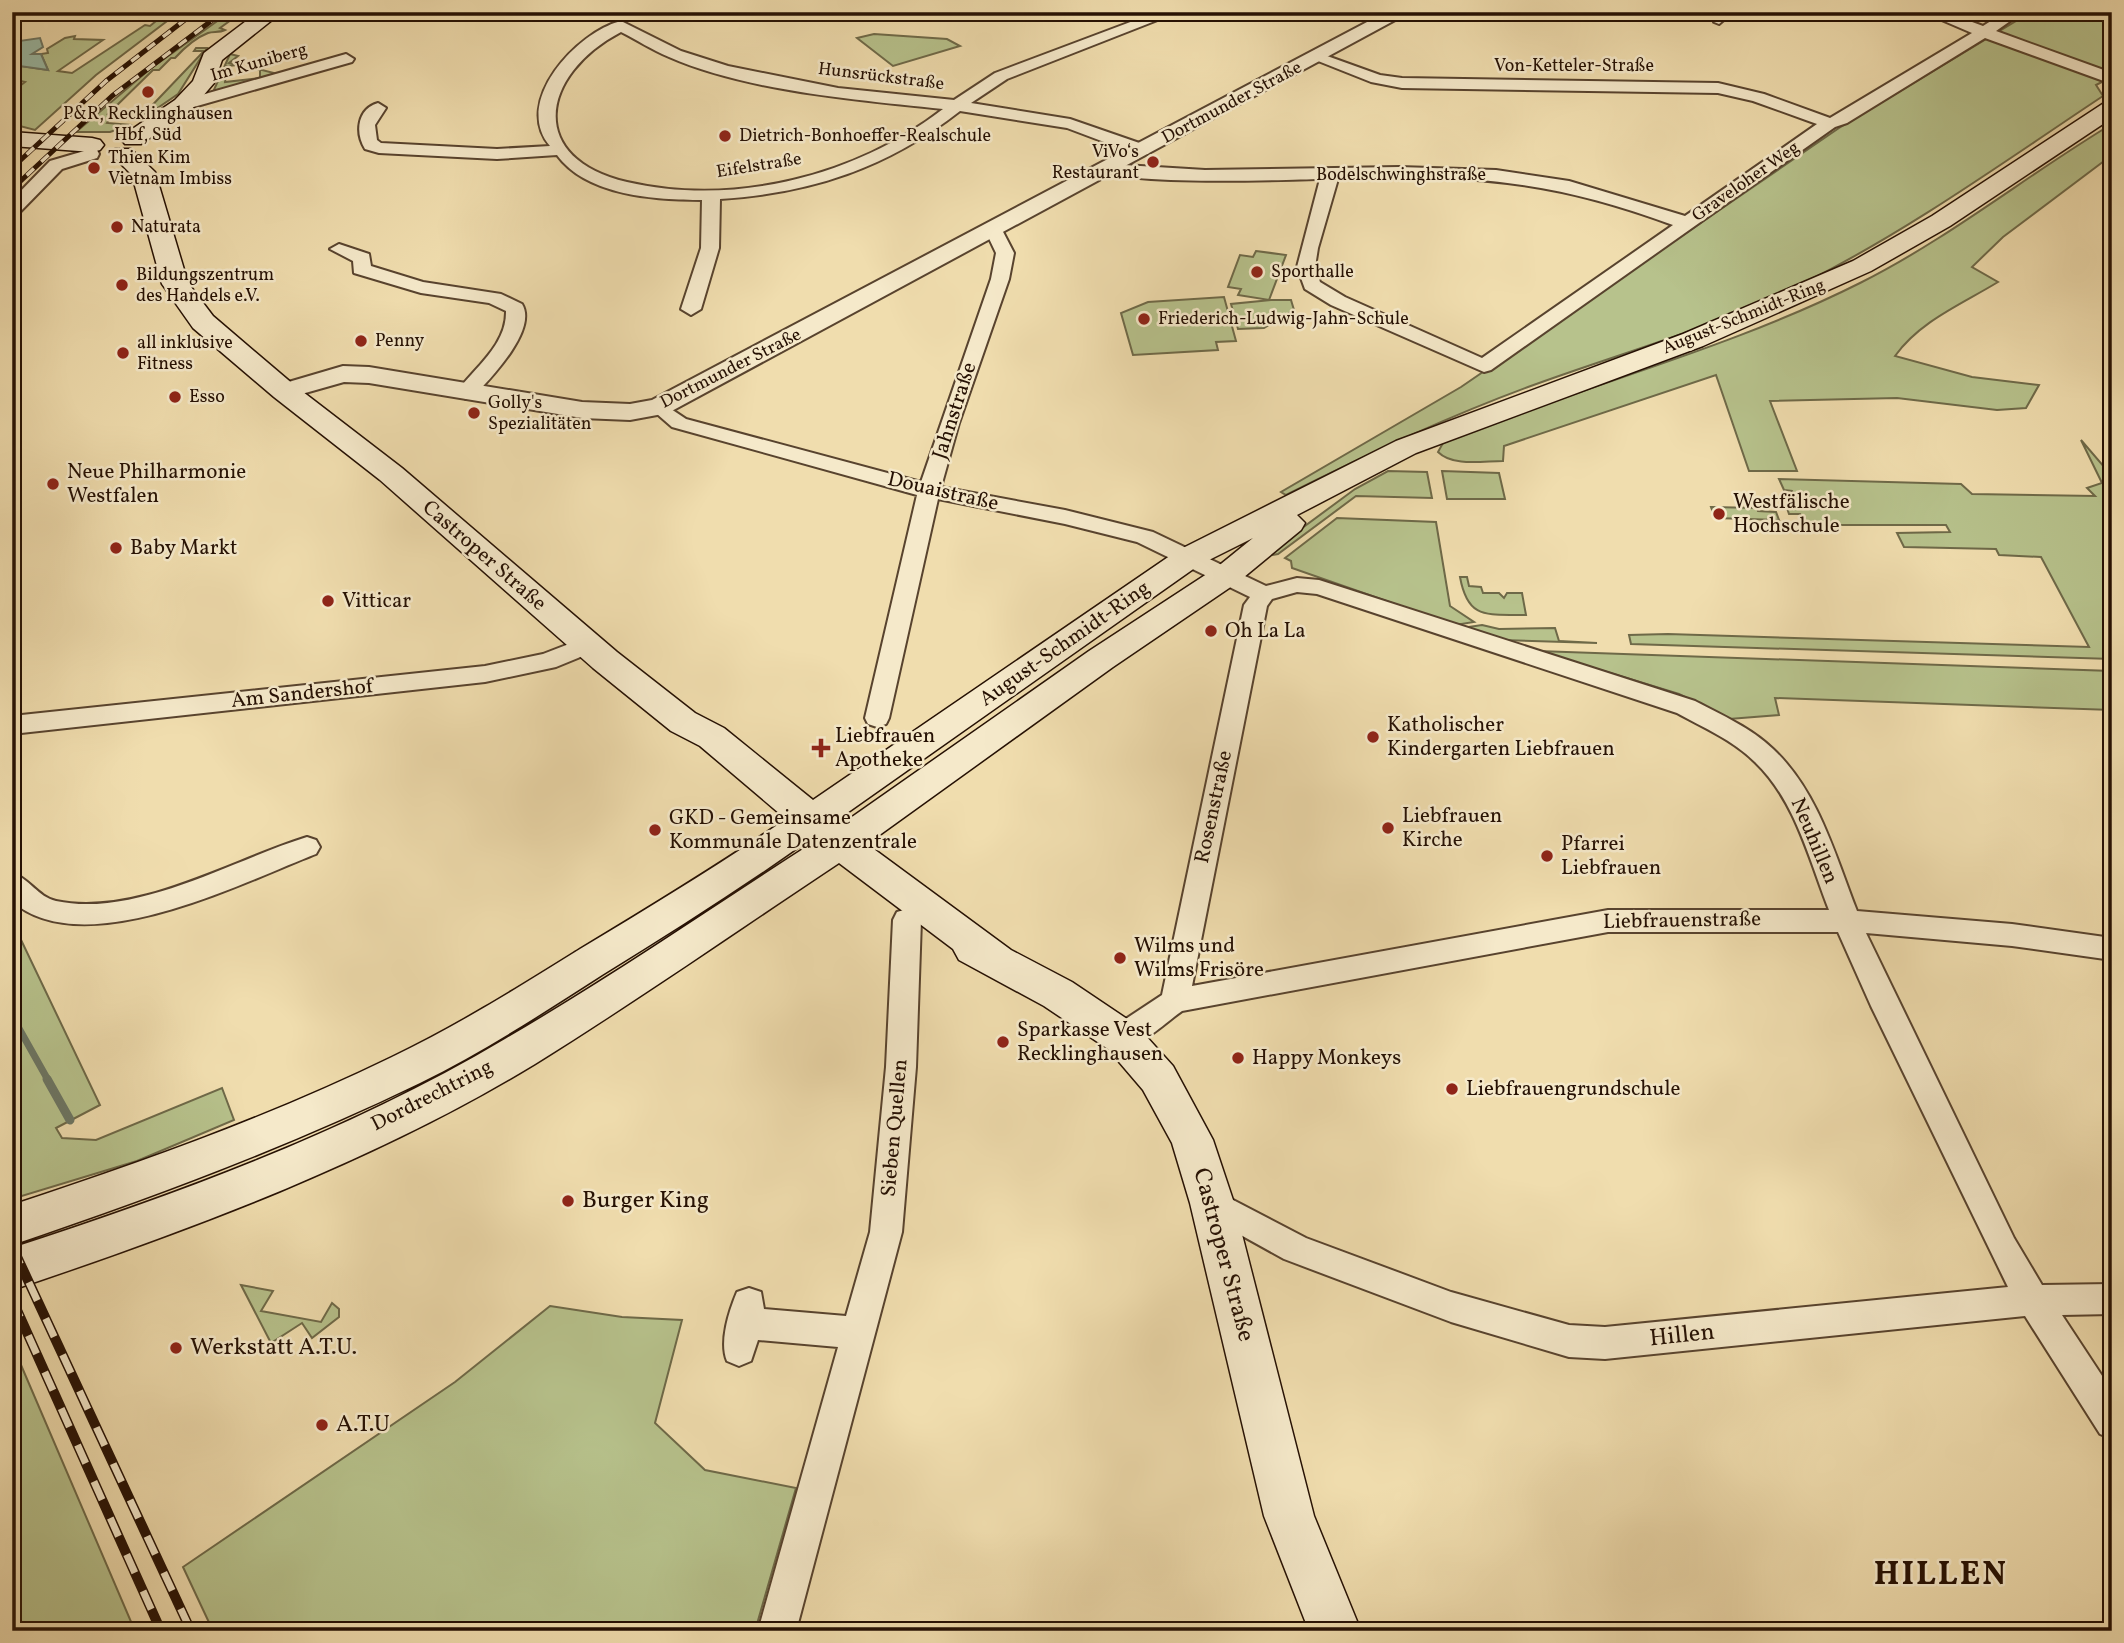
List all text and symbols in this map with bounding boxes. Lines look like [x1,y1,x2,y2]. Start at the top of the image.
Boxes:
street label: Im Kuniberg [208,37,310,89]
street label: Von-Ketteler-Straße [1494,54,1654,79]
street label: Dortmunder Straße [1158,56,1306,150]
street label: Hunsrückstraße [816,57,946,97]
marker: P&R, Recklinghausen Hbf, Süd [140,84,156,100]
place label: P&R, Recklinghausen Hbf, Süd [63,102,233,148]
place label: Dietrich-Bonhoeffer-Realschule [739,124,991,149]
marker: Dietrich-Bonhoeffer-Realschule [717,128,733,144]
street label: Graveloher Weg [1687,136,1805,228]
place label: ViVo‘s Restaurant [1052,140,1139,186]
place label: Thien Kim Vietnam Imbiss [108,146,232,192]
street label: Eifelstraße [715,147,803,185]
marker: ViVo‘s Restaurant [1145,154,1161,170]
marker: Thien Kim Vietnam Imbiss [86,160,102,176]
street label: Bodelschwinghstraße [1316,163,1486,188]
place label: Naturata [131,215,201,240]
marker: Naturata [109,219,125,235]
place label: Sporthalle [1271,260,1354,285]
place label: Bildungszentrum des Handels e.V. [136,263,274,309]
marker: Sporthalle [1249,264,1265,280]
street label: August-Schmidt-Ring [1659,273,1829,361]
marker: Bildungszentrum des Handels e.V. [114,277,130,293]
place label: Friederich-Ludwig-Jahn-Schule [1158,307,1409,332]
marker: Friederich-Ludwig-Jahn-Schule [1136,311,1152,327]
street label: Dortmunder Straße [656,323,806,415]
place label: Penny [375,329,424,354]
place label: all inklusive Fitness [137,331,233,377]
marker: Penny [353,333,369,349]
marker: all inklusive Fitness [115,345,131,361]
street label: Jahnstraße [926,359,984,463]
place label: Esso [189,385,225,410]
marker: Esso [167,389,183,405]
place label: Golly's Spezialitäten [488,391,592,437]
marker: Golly's Spezialitäten [466,405,482,421]
place label: Neue Philharmonie Westfalen [67,458,246,511]
street label: Douaistraße [885,465,1001,519]
marker: Neue Philharmonie Westfalen [45,476,61,492]
place label: Westfälische Hochschule [1733,488,1850,541]
street label: Castroper Straße [416,494,552,618]
marker: Westfälische Hochschule [1711,506,1727,522]
place label: Baby Markt [130,534,237,563]
marker: Baby Markt [108,540,124,556]
street label: August-Schmidt-Ring [974,574,1156,714]
place label: Vitticar [342,587,411,616]
marker: Vitticar [320,593,336,609]
place label: Oh La La [1225,617,1306,646]
marker: Oh La La [1203,623,1219,639]
street label: Am Sandershof [230,672,376,716]
place label: Katholischer Kindergarten Liebfrauen [1387,711,1615,764]
place label: Liebfrauen Apotheke [835,722,935,775]
marker: Katholischer Kindergarten Liebfrauen [1365,729,1381,745]
marker: Liebfrauen Apotheke [813,740,829,756]
street label: Rosenstraße [1188,748,1240,866]
street label: Neuhillen [1783,793,1845,889]
place label: Liebfrauen Kirche [1402,802,1502,855]
place label: GKD - Gemeinsame Kommunale Datenzentrale [669,804,917,857]
marker: Liebfrauen Kirche [1380,820,1396,836]
marker: GKD - Gemeinsame Kommunale Datenzentrale [647,822,663,838]
place label: Pfarrei Liebfrauen [1561,830,1661,883]
marker: Pfarrei Liebfrauen [1539,848,1555,864]
street label: Liebfrauenstraße [1603,905,1761,937]
place label: Wilms und Wilms Frisöre [1134,932,1264,985]
marker: Wilms und Wilms Frisöre [1112,950,1128,966]
place label: Sparkasse Vest Recklinghausen [1017,1016,1163,1069]
marker: Sparkasse Vest Recklinghausen [995,1034,1011,1050]
place label: Happy Monkeys [1252,1044,1401,1073]
marker: Happy Monkeys [1230,1050,1246,1066]
street label: Dordrechtring [366,1053,498,1139]
street label: Sieben Quellen [875,1058,915,1198]
place label: Liebfrauengrundschule [1466,1075,1681,1104]
marker: Liebfrauengrundschule [1444,1081,1460,1097]
street label: Castroper Straße [1183,1164,1263,1346]
place label: Burger King [582,1184,709,1218]
marker: Burger King [560,1193,576,1209]
street label: Hillen [1648,1316,1716,1356]
place label: Werkstatt A.T.U. [190,1331,357,1365]
marker: Werkstatt A.T.U. [168,1340,184,1356]
place label: A.T.U [336,1408,390,1442]
marker: A.T.U [314,1417,330,1433]
district label: HILLEN [1874,1553,2008,1599]

